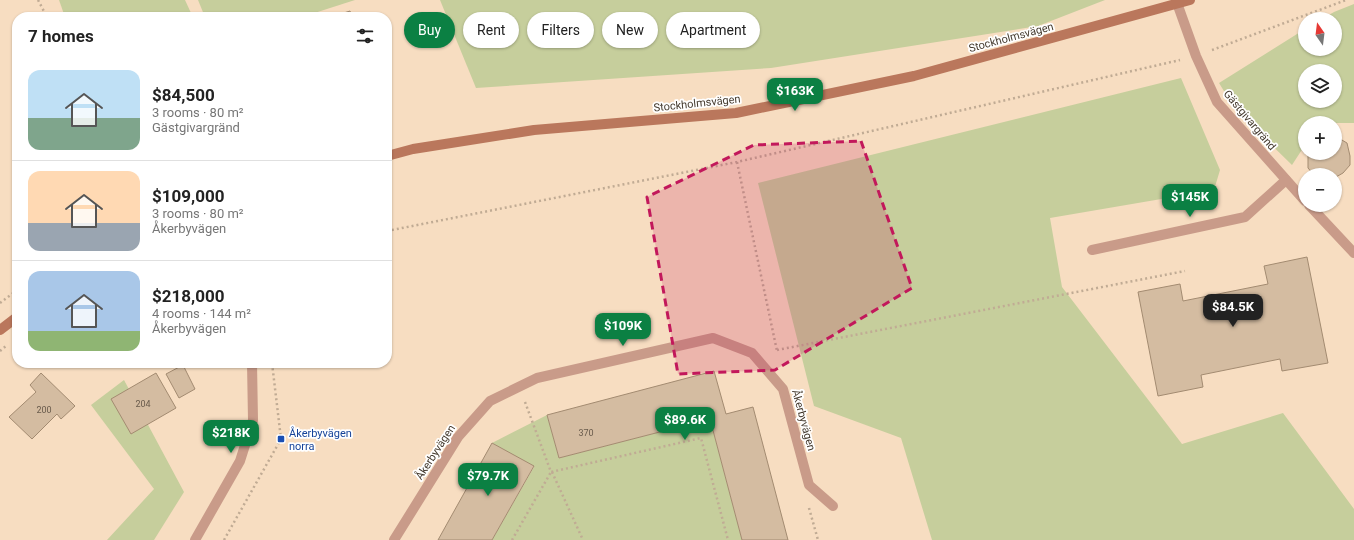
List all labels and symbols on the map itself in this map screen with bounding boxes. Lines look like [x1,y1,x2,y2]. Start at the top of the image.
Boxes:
north arrow [1298,12,1342,56]
street label: Stockholmsvägen [967,20,1055,55]
pin: $163K [767,78,823,112]
street label: Gästgivargränd [1221,88,1279,153]
street label: Stockholmsvägen [653,92,741,115]
pin: $145K [1162,184,1218,218]
pin: $84.5K [1200,294,1266,328]
pin: $109K [595,313,651,347]
street label: Åkerbyvägen [789,388,819,452]
house number: 204 [135,399,151,409]
house number: 200 [36,405,52,415]
pin: $89.6K [652,407,718,441]
pin: $218K [203,420,259,454]
street label: Åkerbyvägen [412,422,458,482]
place label: Åkerbyvägen norra [289,426,352,453]
house number: 370 [578,428,594,438]
marker: Åkerbyvägen norra [276,434,286,444]
pin: $79.7K [455,463,521,497]

